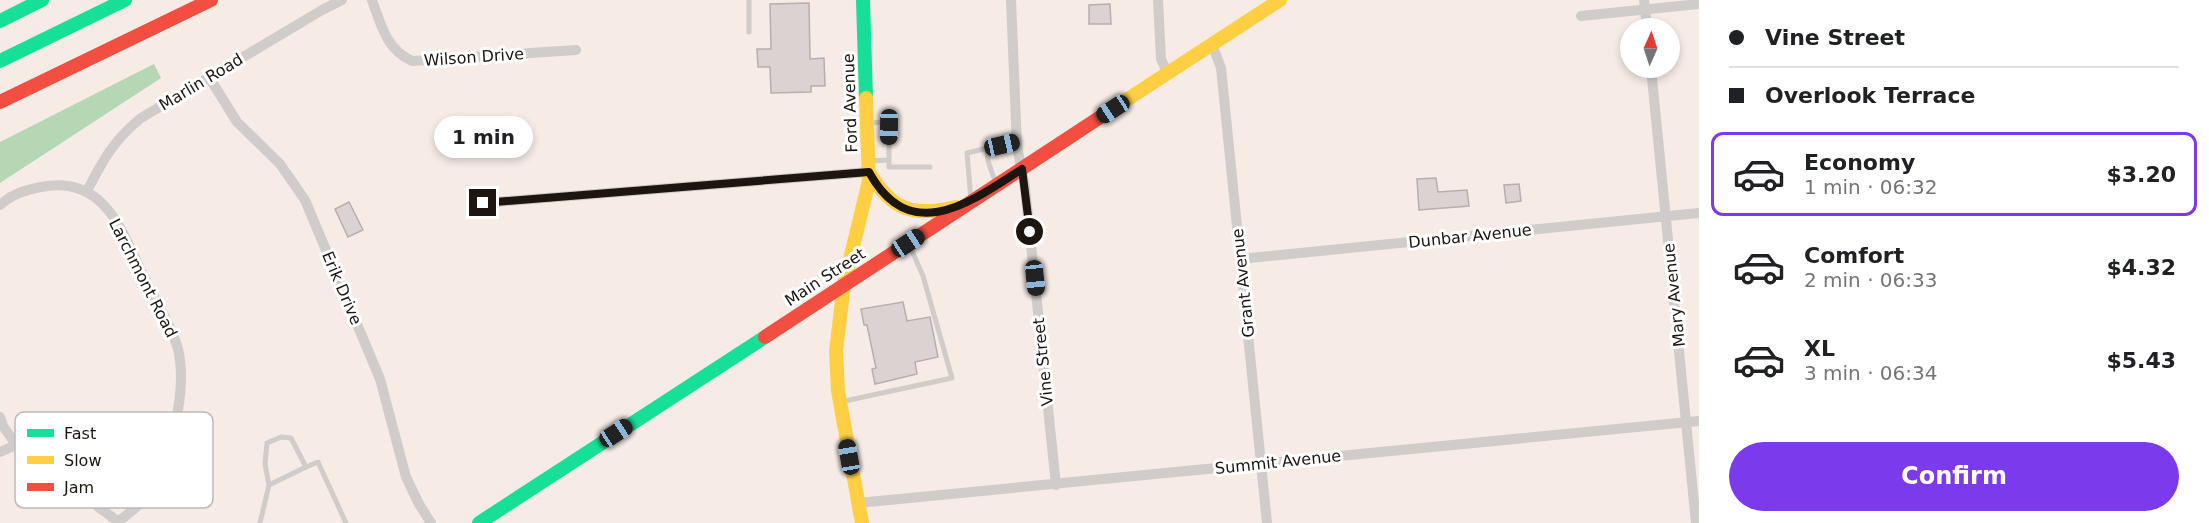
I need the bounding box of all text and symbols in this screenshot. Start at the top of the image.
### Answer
north arrow [1620,18,1680,78]
map controls [1620,18,1680,78]
text: Vine Street [1765,25,1905,50]
street label: Wilson Drive [423,44,525,70]
street label: Marlin Road [156,50,246,114]
street label: Ford Avenue [839,53,861,153]
text: Overlook Terrace [1765,83,1975,108]
car [1093,92,1133,126]
car [880,109,898,145]
callout: 1 min [434,116,532,158]
text: 1 min [452,125,515,149]
car [982,132,1022,158]
icon: car [1732,147,1786,201]
text: Economy [1804,150,1915,175]
text: $3.20 [2106,162,2176,187]
text: 1 min · 06:32 [1804,175,1938,199]
route end [469,189,496,216]
street label: Larchmont Road [105,215,181,341]
route start [1016,218,1043,245]
street label: Dunbar Avenue [1408,220,1532,252]
car [888,226,928,260]
street label: Grant Avenue [1228,227,1258,339]
icon: car [1732,240,1786,294]
street label: Mary Avenue [1659,242,1689,348]
text: Comfort [1804,243,1904,268]
street label: Main Street [781,244,869,310]
street label: Erik Drive [318,248,366,328]
text: $4.32 [2106,255,2176,280]
car [1024,259,1046,297]
text: 2 min · 06:33 [1804,268,1938,292]
street label: Vine Street [1029,317,1057,407]
icon: car [1732,333,1786,387]
text: XL [1804,336,1835,361]
text: $5.43 [2106,348,2176,373]
text: 3 min · 06:34 [1804,361,1938,385]
legend [15,412,213,508]
car [596,416,636,450]
text: Fast [64,424,96,443]
car [837,438,861,476]
button: Confirm [1729,442,2179,511]
street label: Summit Avenue [1214,446,1342,478]
text: Slow [64,451,101,470]
text: Jam [63,478,94,497]

